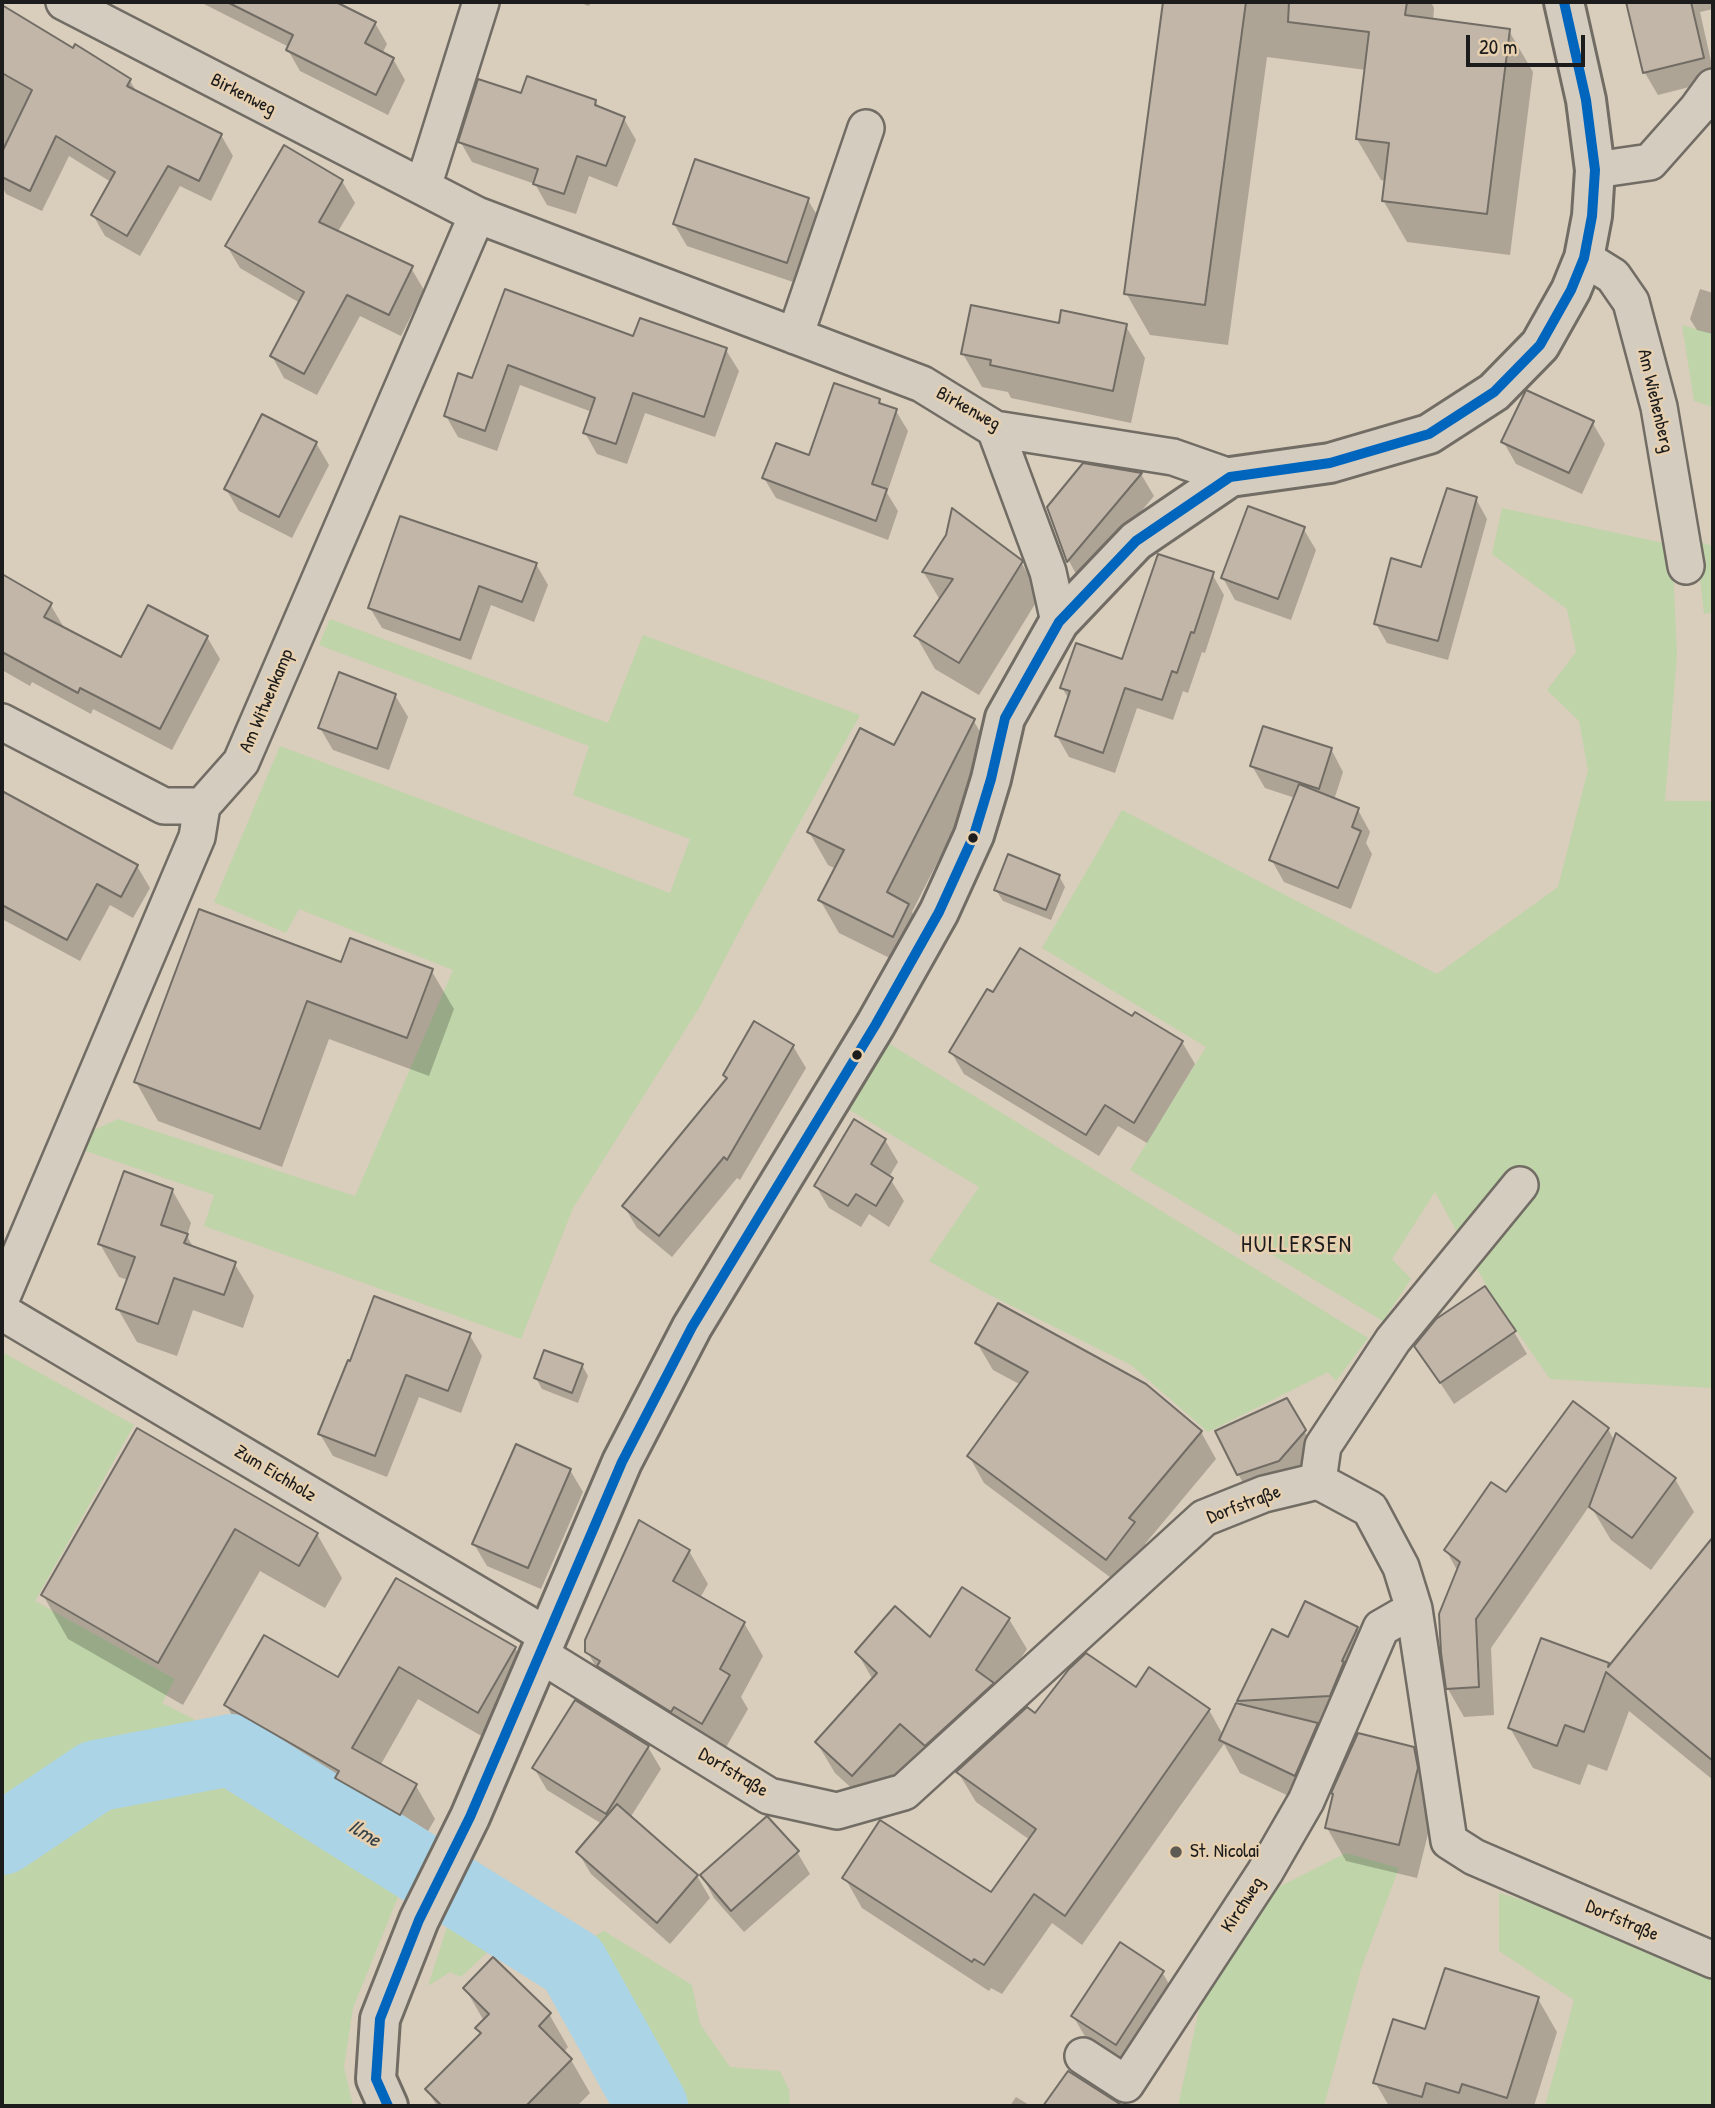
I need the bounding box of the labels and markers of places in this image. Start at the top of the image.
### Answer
unlabelled marker [966,831,980,845]
unlabelled marker [850,1048,864,1062]
place label: St. Nicolai [1190,1841,1260,1863]
marker: St. Nicolai [1168,1844,1184,1860]

